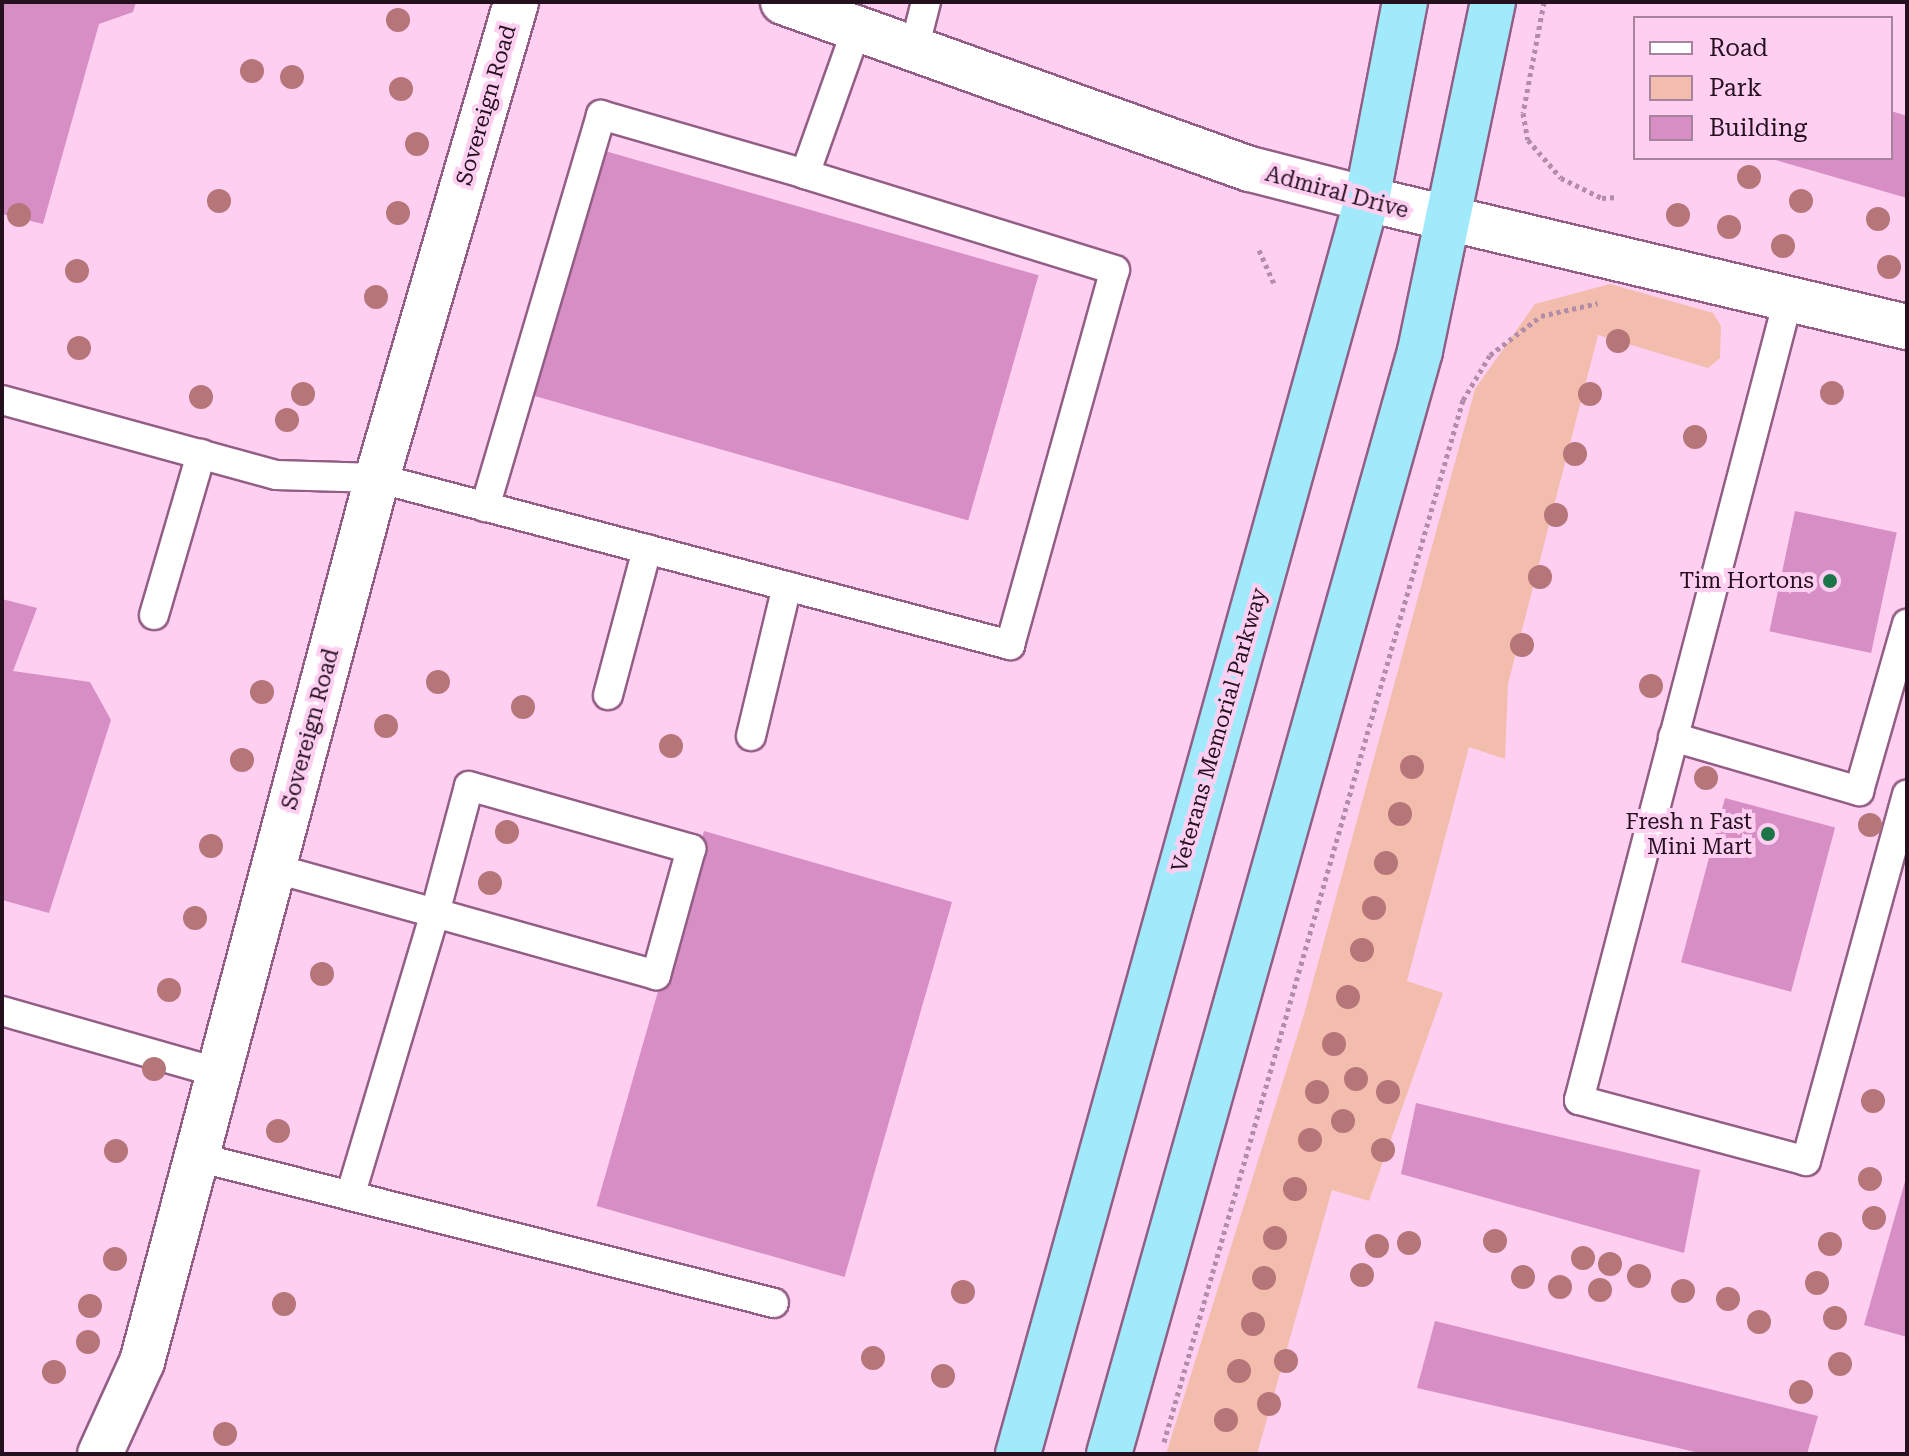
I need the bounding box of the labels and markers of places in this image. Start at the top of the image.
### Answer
place label: Tim Hortons [1680,568,1814,594]
marker: Tim Hortons [1821,572,1839,590]
place label: Fresh n Fast Mini Mart [1625,808,1752,860]
marker: Fresh n Fast Mini Mart [1759,825,1777,843]

